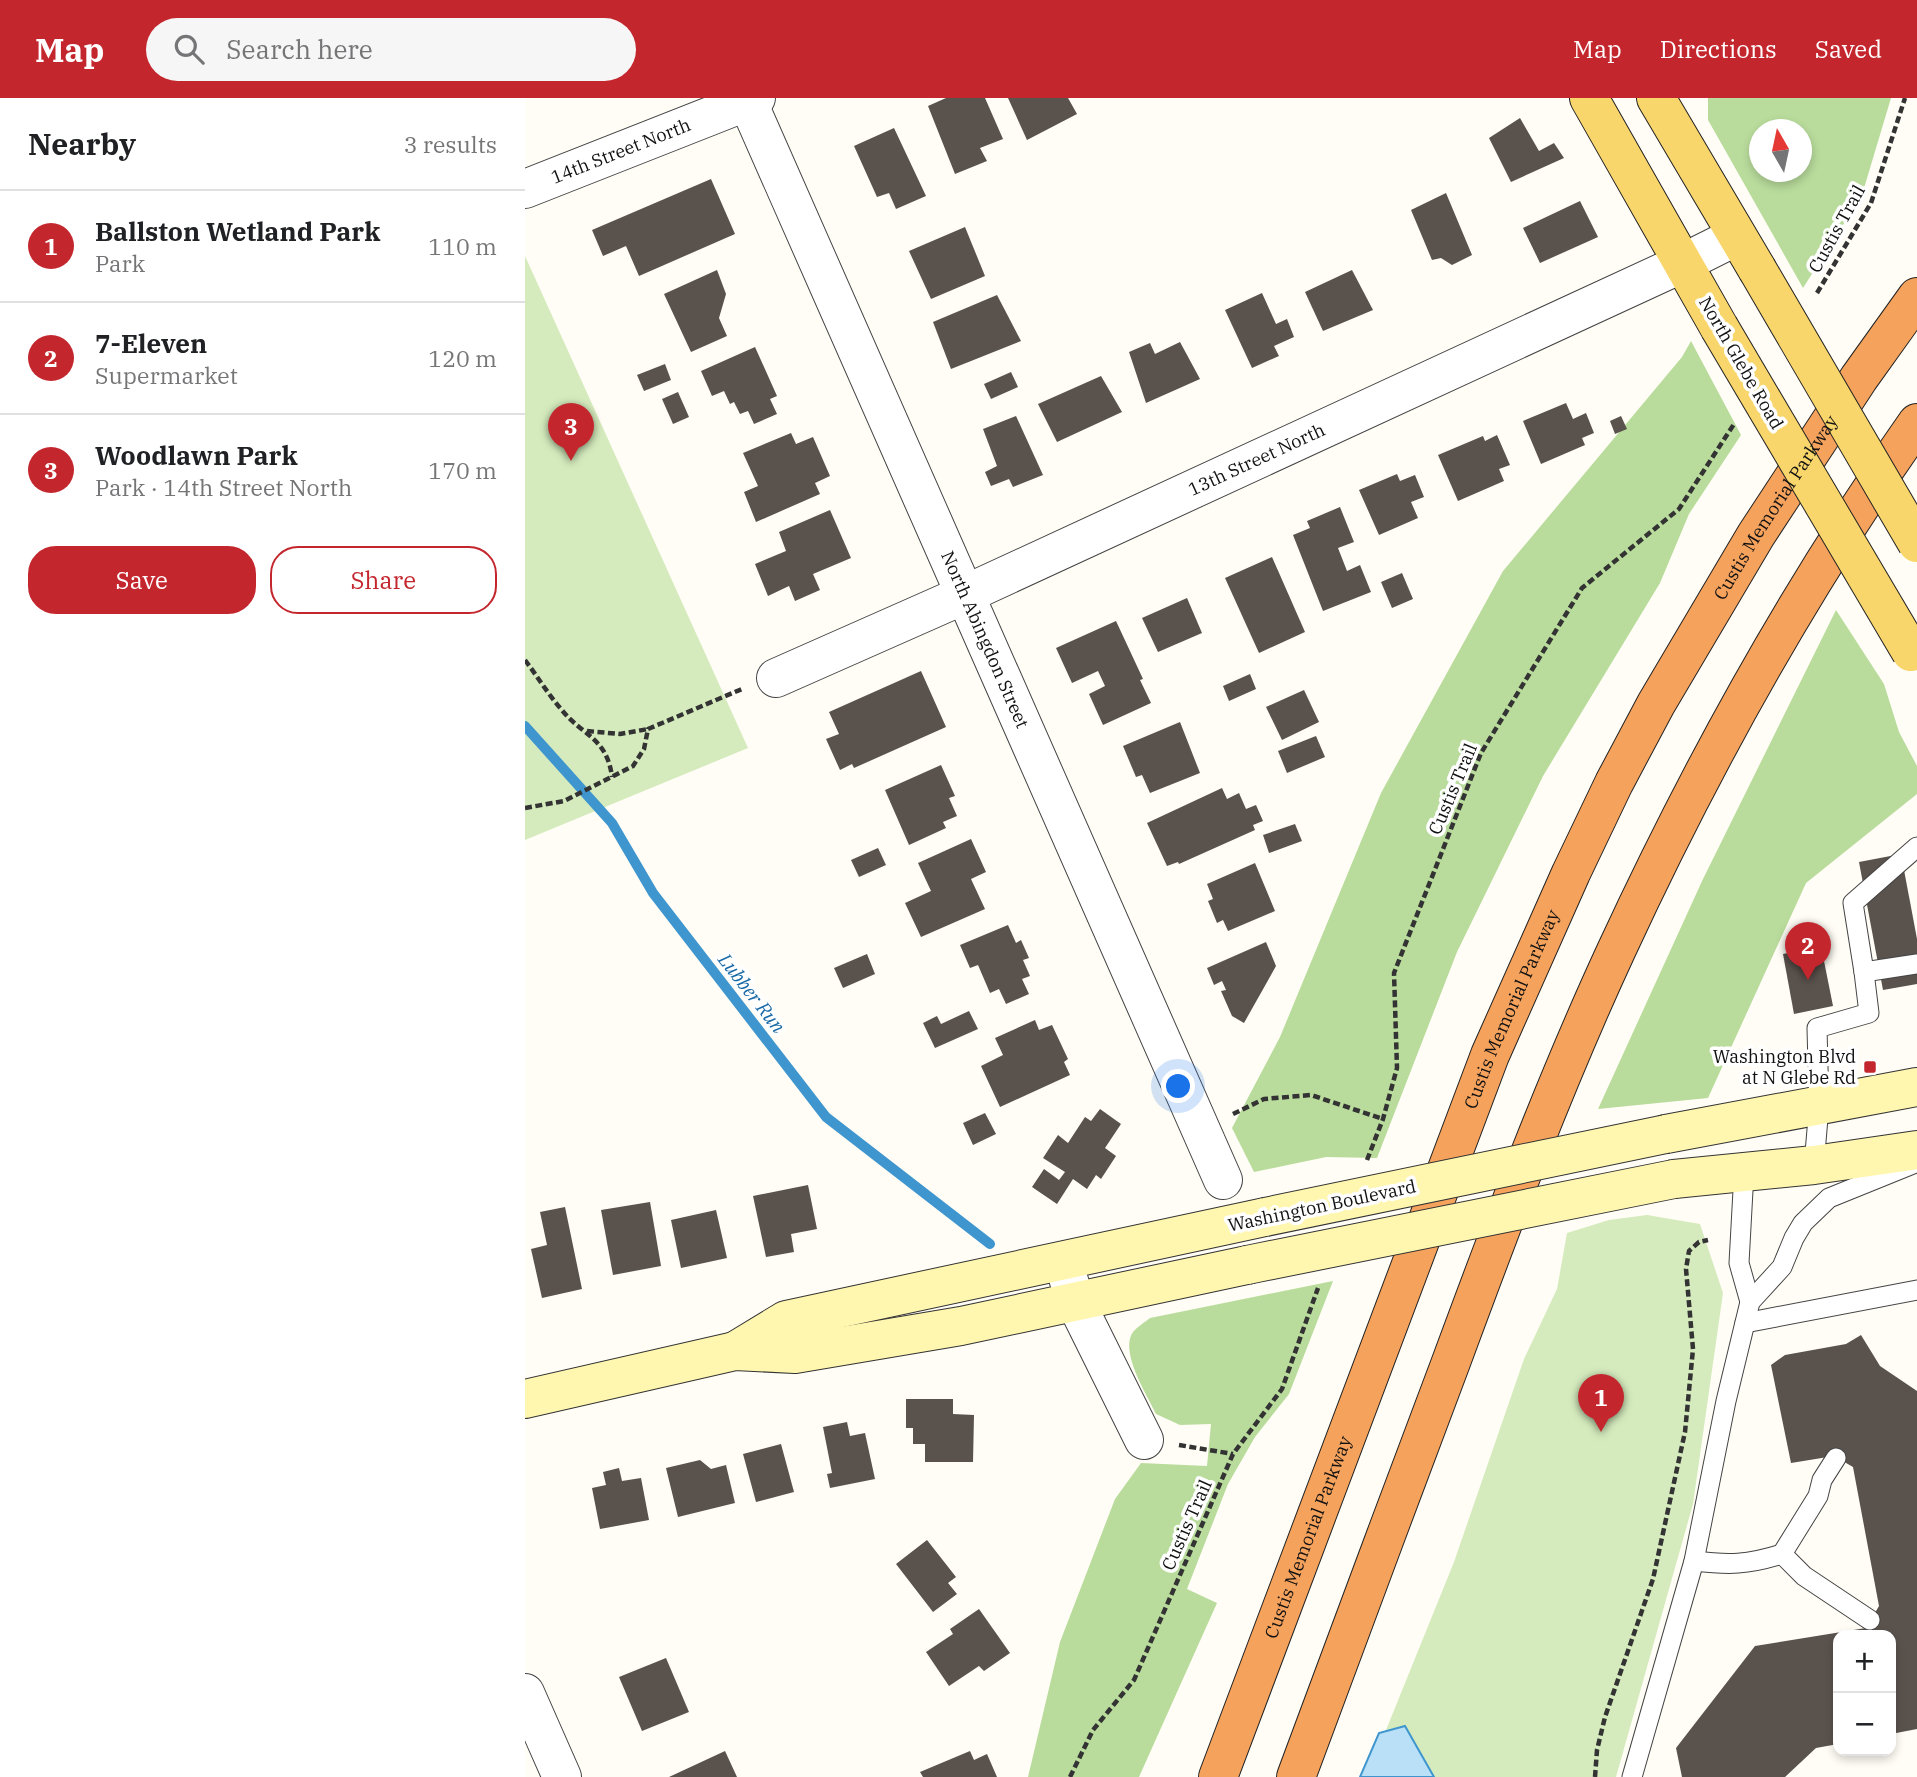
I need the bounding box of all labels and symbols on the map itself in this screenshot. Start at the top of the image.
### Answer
street label: 14th Street North [548,113,694,189]
north arrow [1749,119,1812,182]
street label: Custis Trail [1803,181,1870,277]
street label: North Glebe Road [1694,292,1789,433]
pin: 3 [548,403,594,461]
street label: Custis Memorial Parkway [1708,410,1843,604]
street label: 13th Street North [1185,418,1329,501]
street label: North Abingdon Street [936,547,1034,732]
street label: Custis Trail [1423,740,1482,838]
street label: Custis Memorial Parkway [1459,906,1564,1112]
pin: 2 [1785,922,1831,980]
water label: Lubber Run [713,948,791,1038]
place label: Washington Blvd at N Glebe Rd [1713,1045,1856,1089]
marker: Washington Blvd at N Glebe Rd [1862,1059,1878,1075]
your location [1161,1069,1195,1103]
street label: Washington Boulevard [1226,1174,1418,1237]
pin: 1 [1578,1374,1624,1432]
street label: Custis Memorial Parkway [1259,1432,1357,1642]
street label: Custis Trail [1156,1476,1217,1574]

